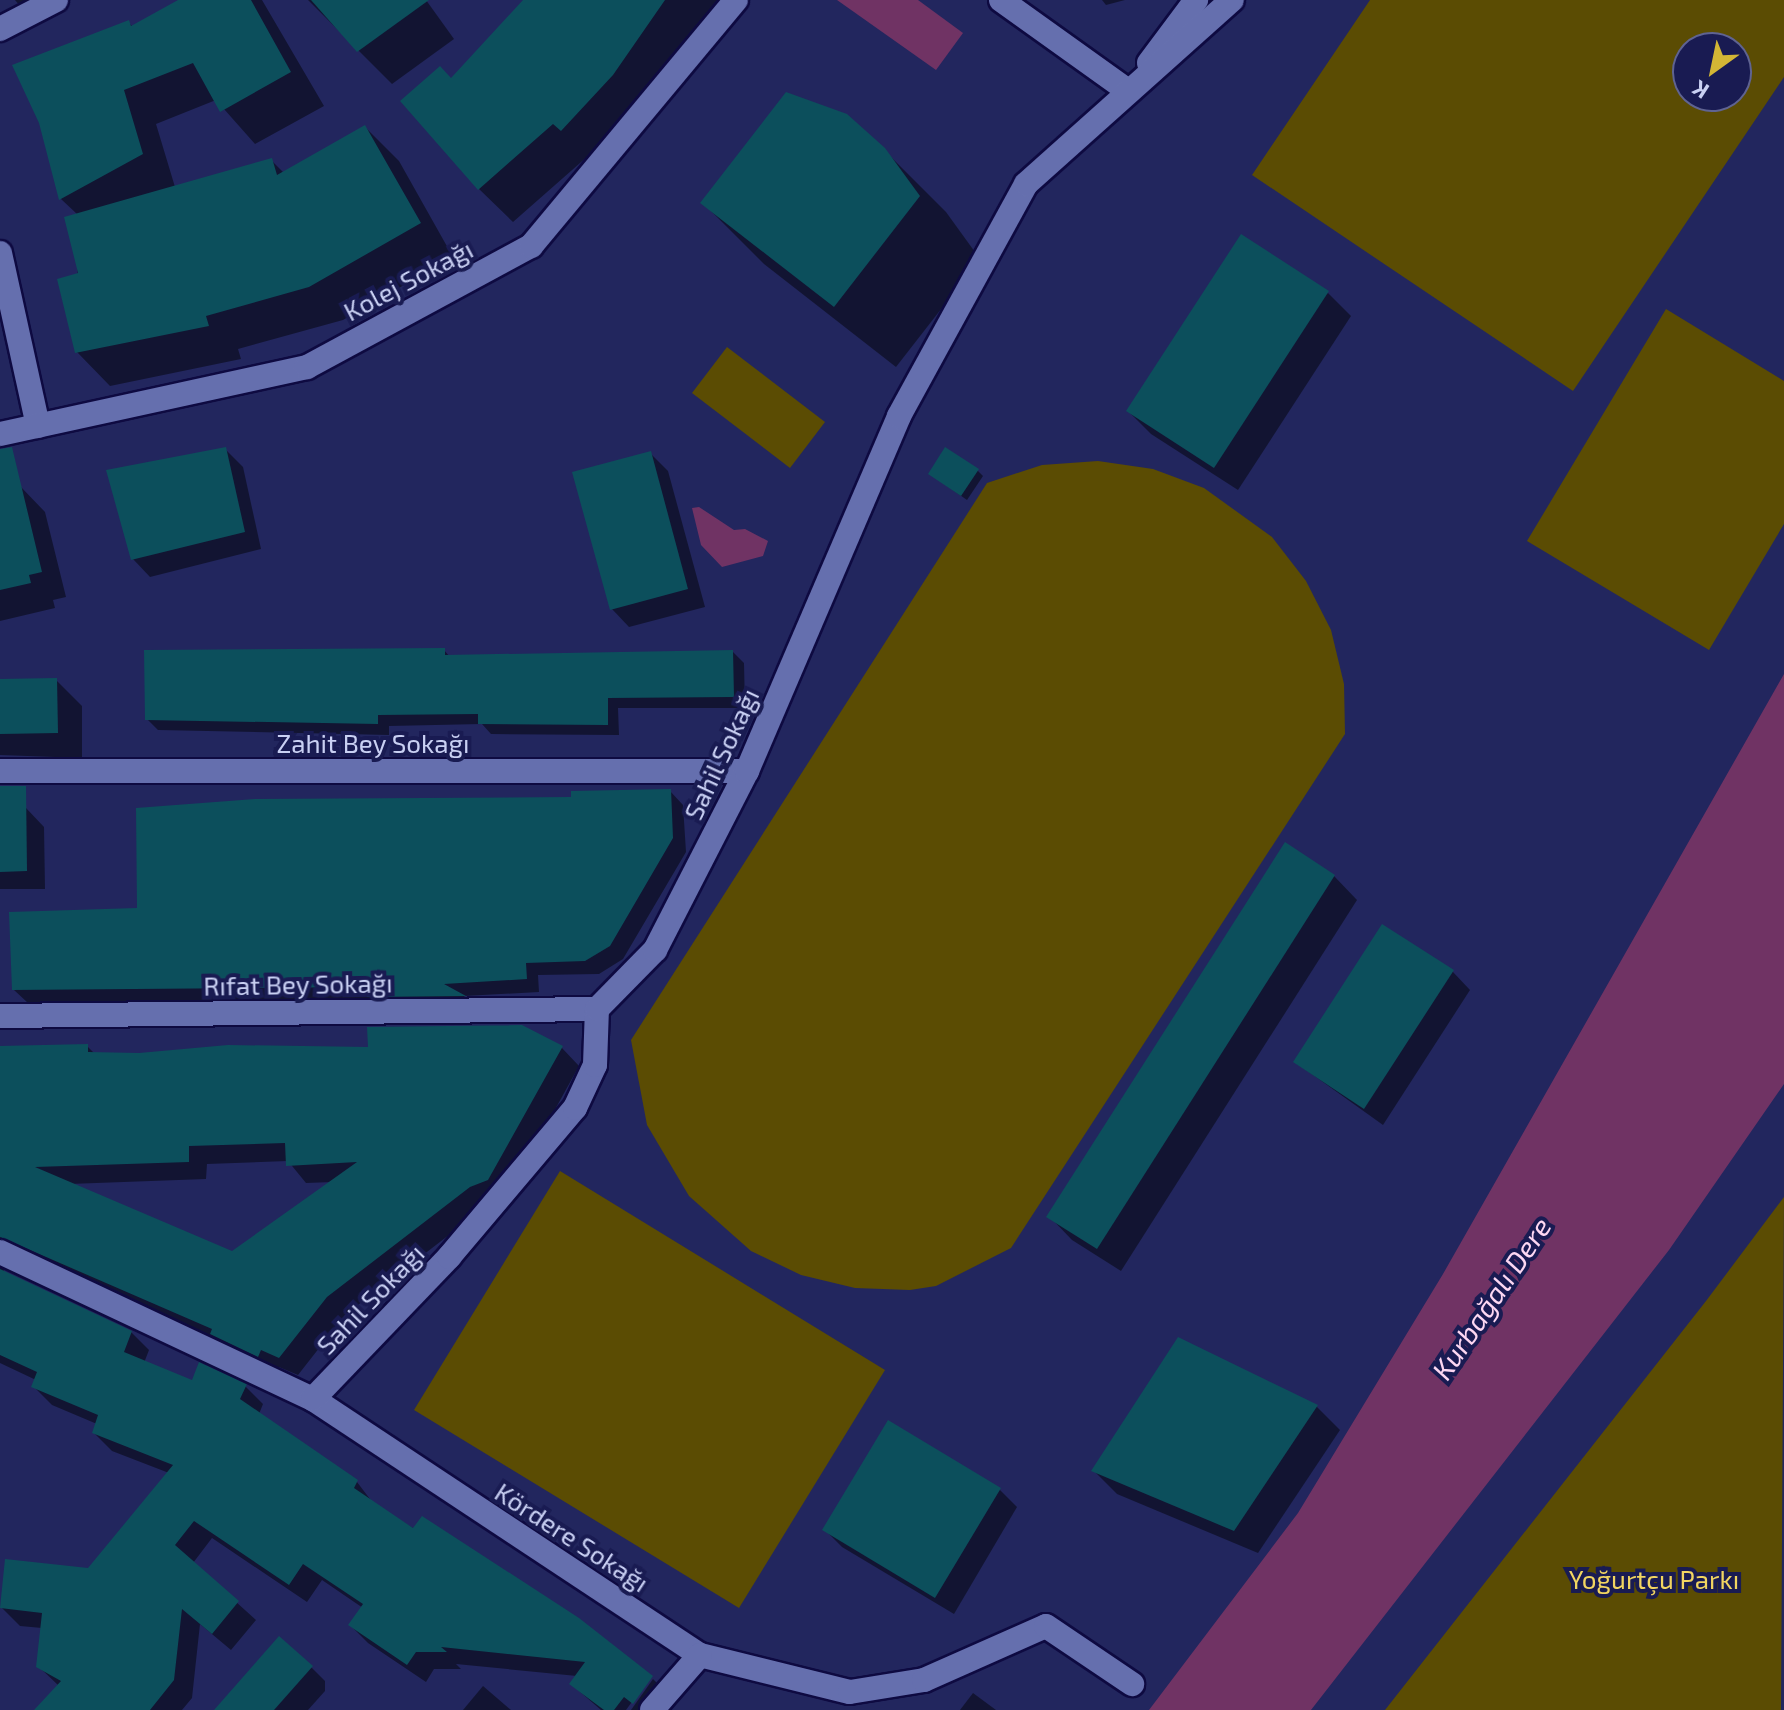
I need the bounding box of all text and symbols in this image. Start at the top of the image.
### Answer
north arrow [1672,32,1752,112]
text: K [1687,76,1713,105]
street label: Kolej Sokağı [338,233,478,327]
street label: Sahil Sokağı [677,683,765,825]
street label: Zahit Bey Sokağı [276,727,470,759]
street label: Rıfat Bey Sokağı [203,967,393,1001]
water label: Kurbağalı Dere [1424,1210,1558,1386]
street label: Sahil Sokağı [310,1237,430,1361]
street label: Kördere Sokağı [489,1476,655,1598]
park label: Yoğurtçu Parkı [1569,1563,1739,1595]

